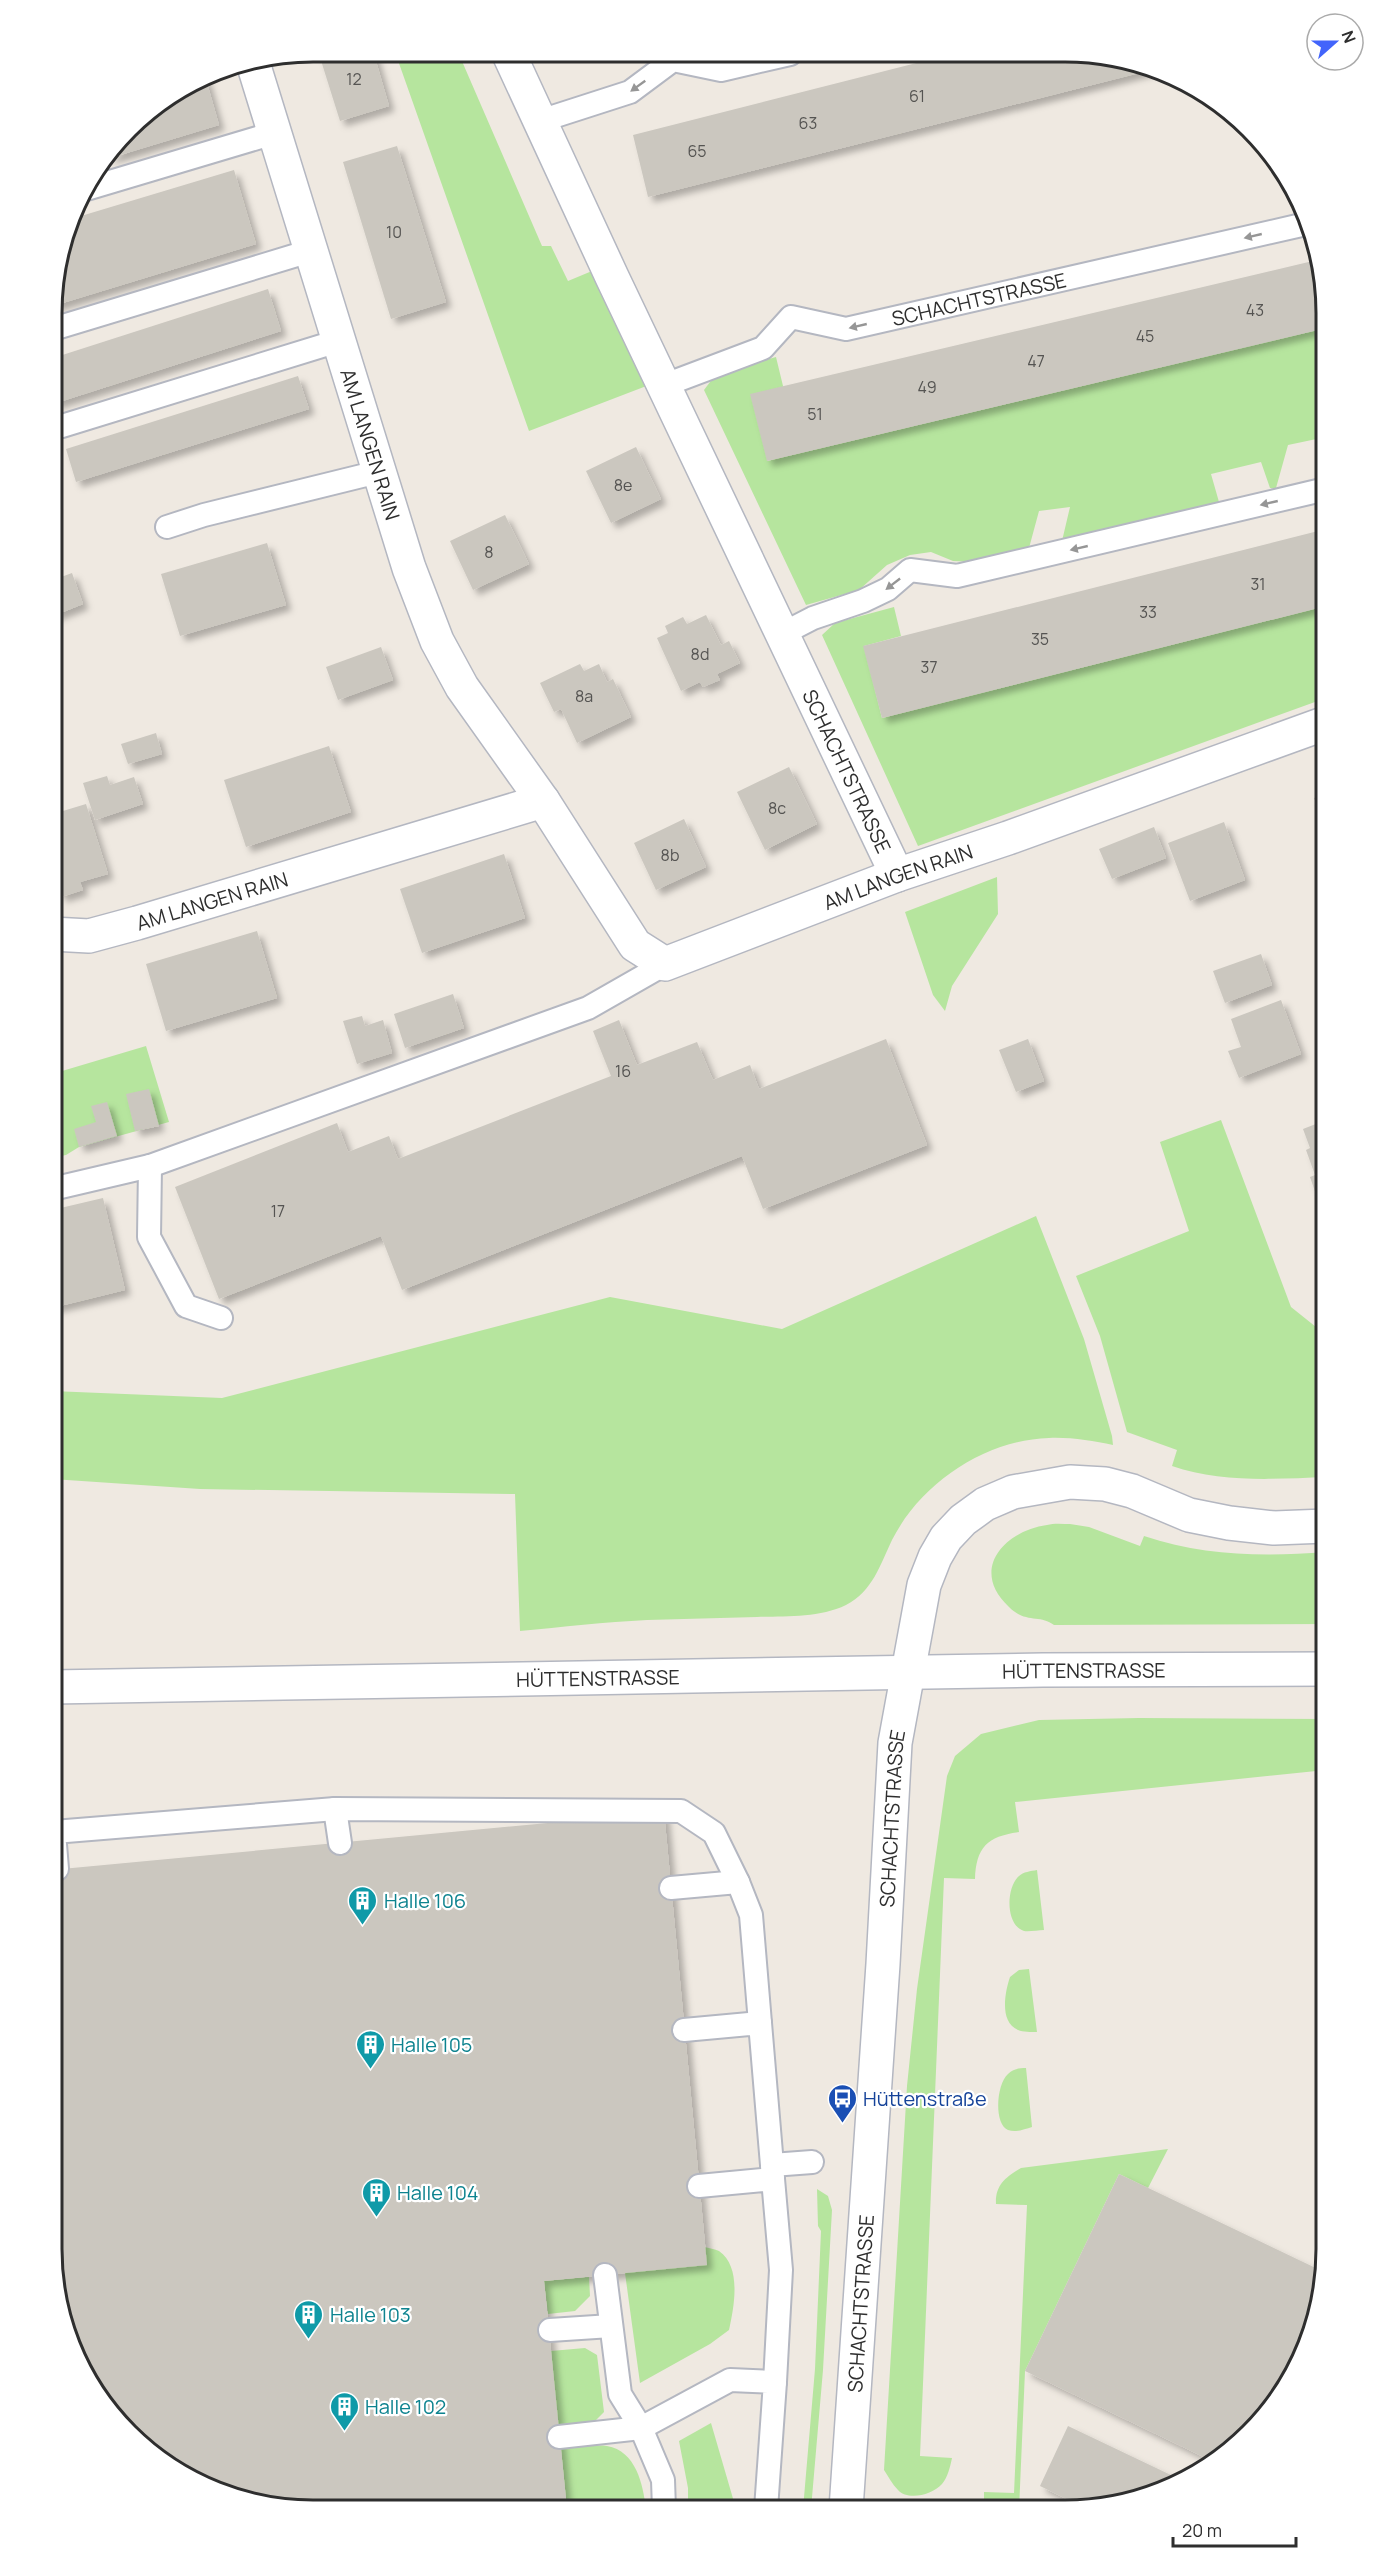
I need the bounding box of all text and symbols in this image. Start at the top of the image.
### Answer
north arrow [1305,12,1365,72]
text: N [1337,27,1361,46]
house number: 12 [346,68,362,90]
one-way arrow [630,79,645,91]
house number: 61 [909,85,925,107]
house number: 63 [799,112,817,134]
house number: 65 [687,140,707,162]
house number: 10 [386,221,402,243]
one-way arrow [1244,232,1262,242]
street label: SCHACHTSTRASSE [889,266,1069,332]
house number: 43 [1246,299,1264,321]
one-way arrow [848,322,867,331]
house number: 45 [1136,325,1154,347]
house number: 47 [1027,350,1045,372]
street label: AM LANGEN RAIN [335,365,407,523]
house number: 49 [917,376,937,398]
house number: 51 [807,403,823,425]
house number: 8e [614,474,632,496]
one-way arrow [1260,498,1278,508]
house number: 8 [484,541,494,563]
one-way arrow [1070,543,1088,553]
house number: 31 [1250,573,1266,595]
one-way arrow [885,577,901,590]
house number: 33 [1139,601,1157,623]
house number: 35 [1031,628,1049,650]
house number: 8d [691,643,709,665]
house number: 37 [921,656,937,678]
house number: 8a [575,685,593,707]
street label: SCHACHTSTRASSE [797,685,898,857]
house number: 8c [768,797,786,819]
street label: AM LANGEN RAIN [819,837,976,916]
house number: 8b [661,844,679,866]
street label: AM LANGEN RAIN [133,865,291,936]
house number: 16 [615,1060,631,1082]
house number: 17 [271,1200,285,1222]
street label: HÜTTENSTRASSE [1002,1656,1166,1684]
street label: HÜTTENSTRASSE [516,1663,680,1693]
street label: SCHACHTSTRASSE [873,1727,911,1908]
building icon: Halle 106 [347,1884,379,1926]
place label: Halle 106 [384,1887,466,1914]
building icon: Halle 105 [354,2028,386,2070]
place label: Halle 105 [391,2031,472,2058]
bus stop icon: Hüttenstraße [826,2082,858,2124]
place label: Hüttenstraße [863,2085,987,2112]
building icon: Halle 104 [360,2176,392,2218]
place label: Halle 104 [397,2179,479,2206]
street label: SCHACHTSTRASSE [840,2214,879,2393]
building icon: Halle 103 [293,2298,325,2340]
place label: Halle 103 [330,2301,411,2328]
building icon: Halle 102 [328,2390,360,2432]
place label: Halle 102 [365,2393,446,2420]
scale bar [1173,2510,1296,2548]
text: 20 m [1182,2518,1222,2542]

